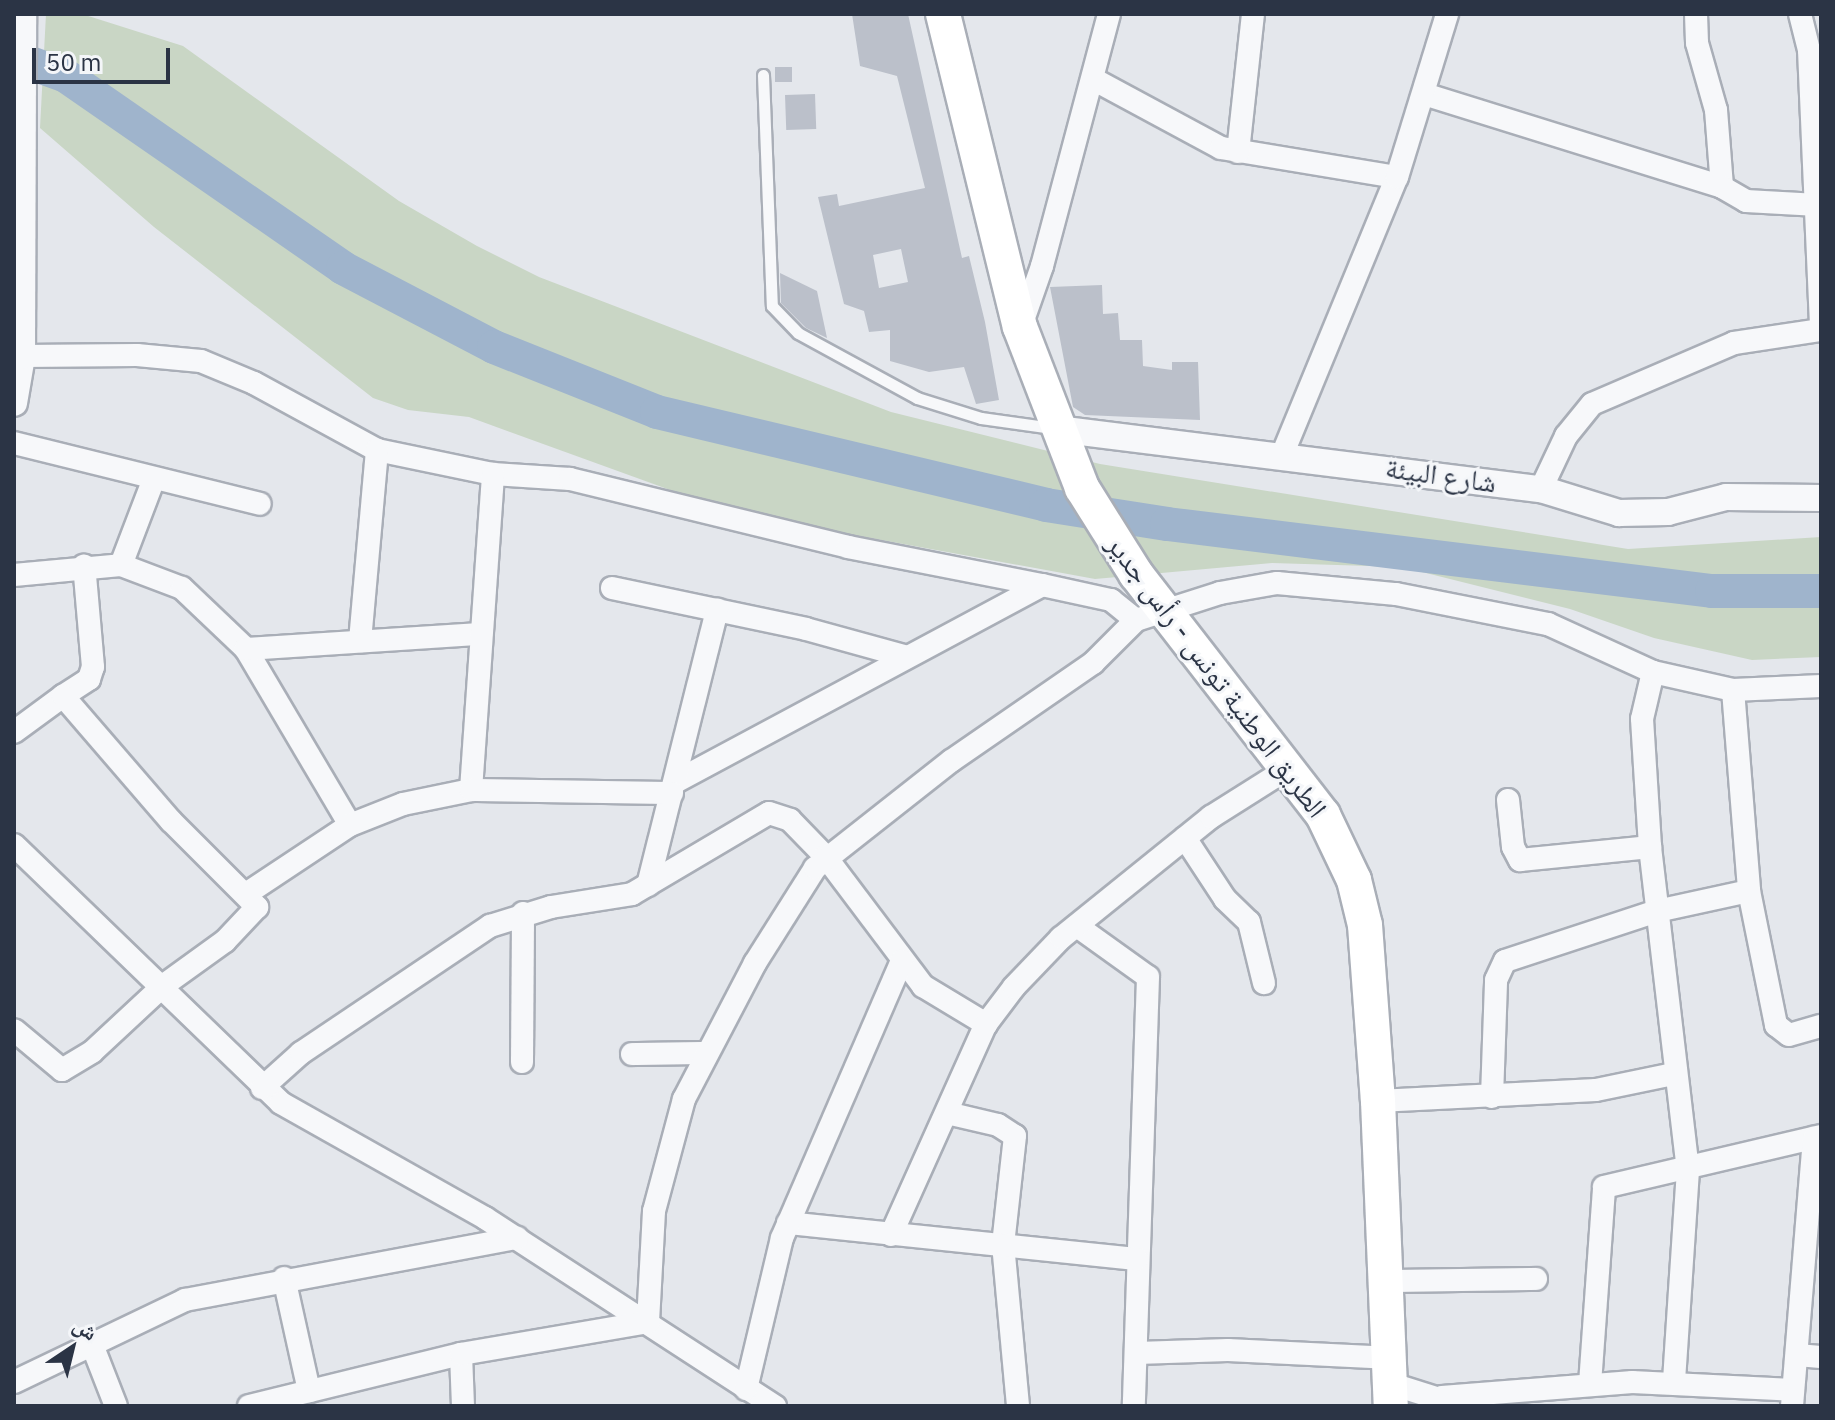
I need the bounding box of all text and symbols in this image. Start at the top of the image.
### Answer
scale bar [36,32,174,82]
text: 50 m [46,46,101,78]
street label: شارع البيئة [1383,451,1499,499]
street label: الطريق الوطنية تونس - رأس جدير [1100,528,1334,824]
north arrow [32,1308,112,1388]
text: ش [68,1309,104,1347]

